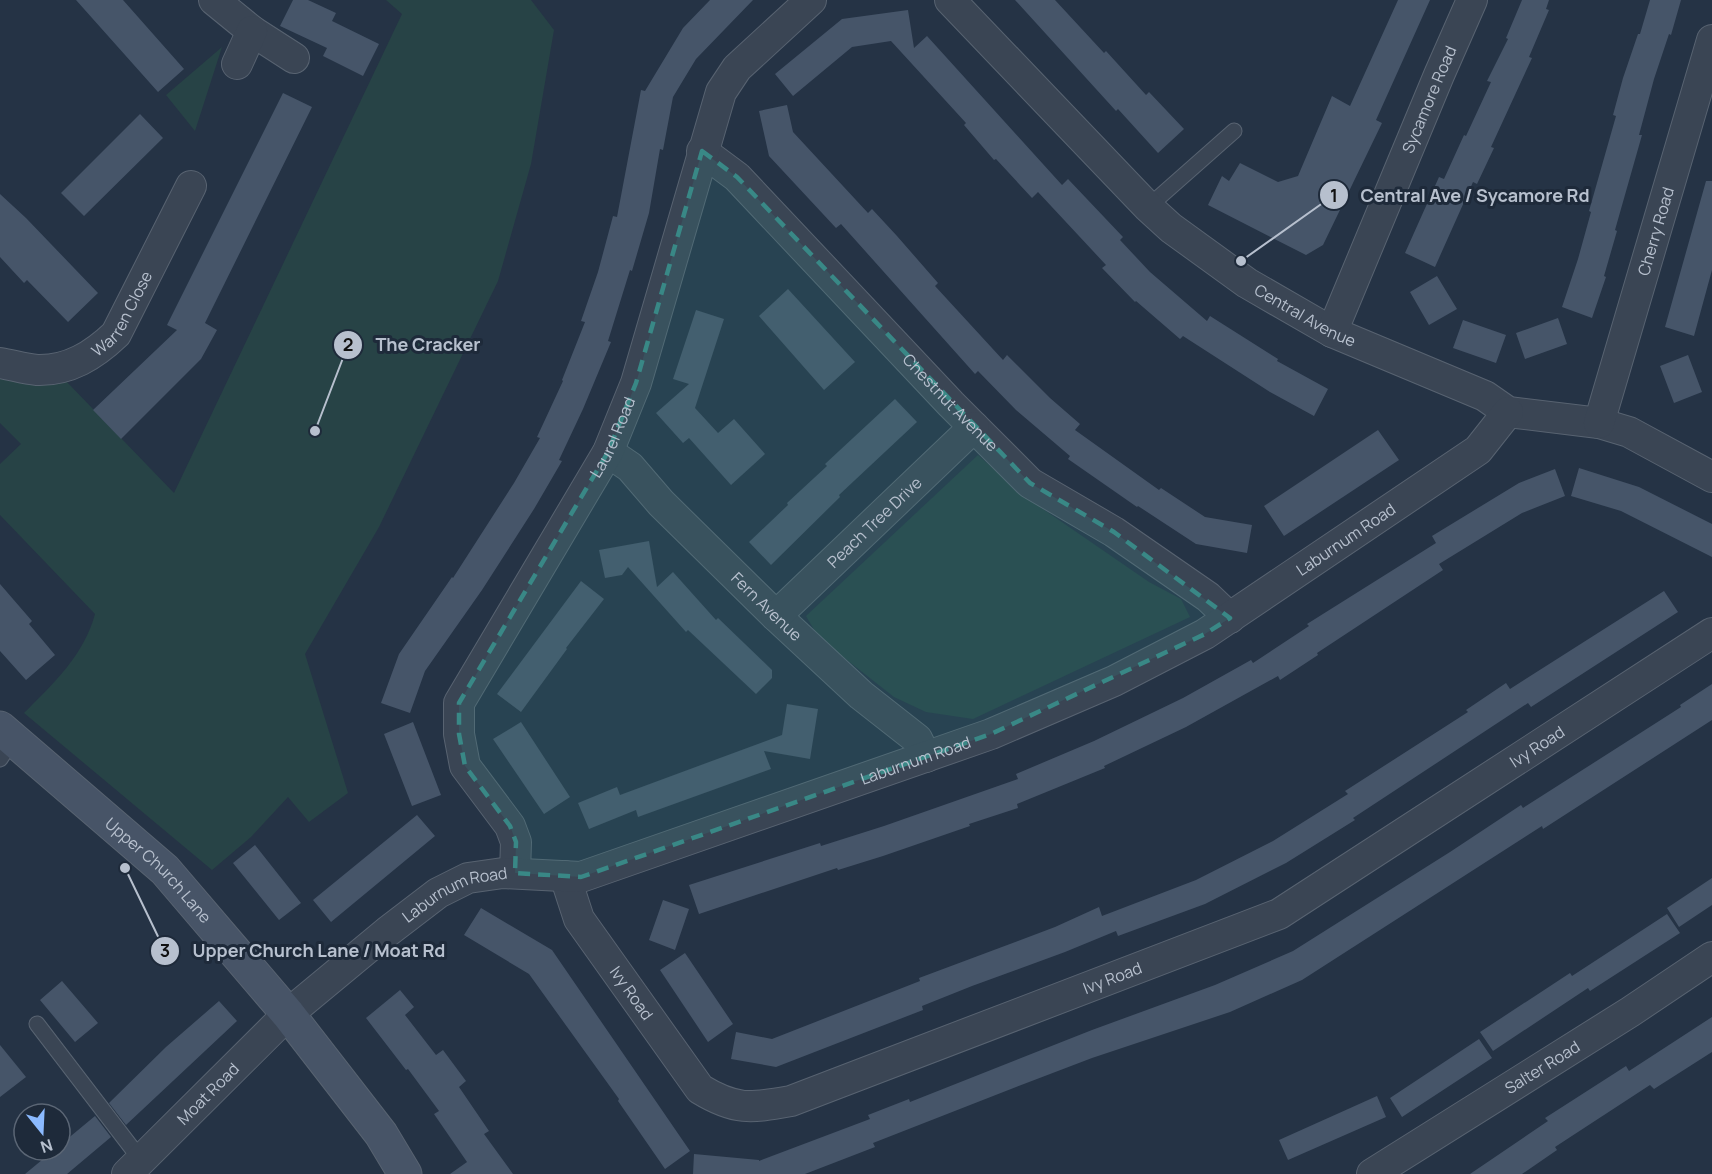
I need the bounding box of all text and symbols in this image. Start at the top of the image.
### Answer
street label: Sycamore Road [1397,42,1462,157]
callout: Central Ave / Sycamore Rd [1319,177,1602,213]
text: 1 [1330,183,1338,207]
text: Central Ave / Sycamore Rd [1360,183,1590,207]
street label: Cherry Road [1632,184,1679,278]
street label: Warren Close [87,267,157,362]
street label: Central Avenue [1250,279,1359,352]
callout: The Cracker [333,327,492,363]
text: 2 [343,332,353,356]
text: The Cracker [375,332,481,356]
street label: Chestnut Avenue [898,349,1003,456]
street label: Laurel Road [584,394,640,481]
street label: Peach Tree Drive [822,472,926,573]
street label: Laburnum Road [1292,498,1400,581]
street label: Fern Avenue [726,567,807,646]
street label: Ivy Road [1505,721,1569,772]
street label: Laburnum Road [857,731,974,790]
street label: Upper Church Lane [100,812,216,928]
street label: Laburnum Road [398,862,509,928]
callout: Upper Church Lane / Moat Rd [150,933,457,969]
text: 3 [160,938,170,962]
text: Upper Church Lane / Moat Rd [193,938,445,962]
street label: Ivy Road [1080,957,1145,999]
street label: Ivy Road [605,962,658,1024]
street label: Salter Road [1500,1035,1584,1099]
street label: Moat Road [172,1058,244,1129]
north arrow [12,1102,72,1162]
text: N [38,1134,56,1159]

